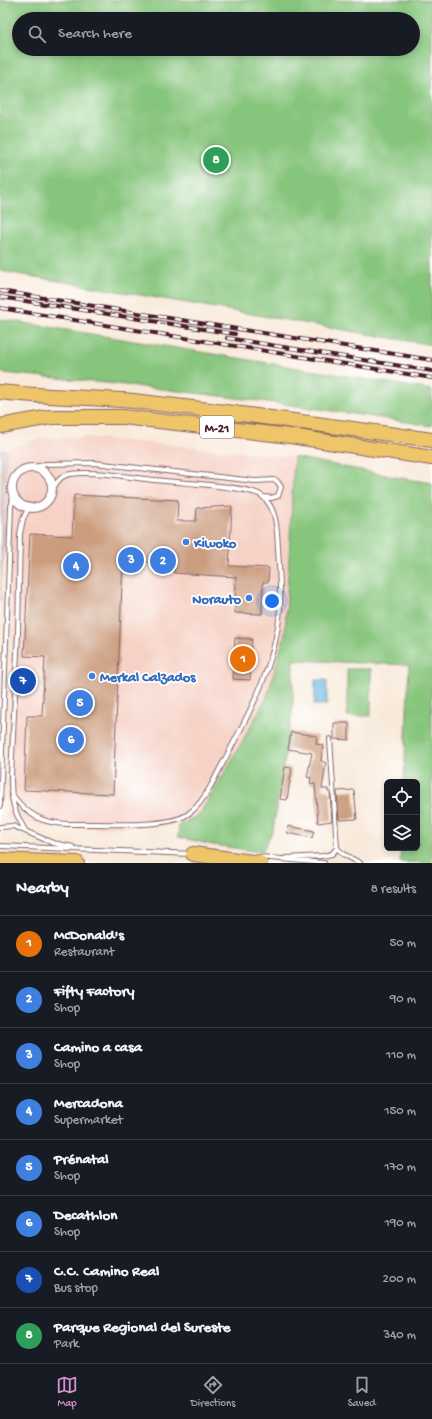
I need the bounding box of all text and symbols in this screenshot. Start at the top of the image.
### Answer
search box [12,12,420,56]
icon: search [26,23,48,45]
text: Search here [58,25,132,43]
pin: 8 [203,145,229,175]
road number: M-21 [200,416,234,438]
place label: Kiwoko [193,536,237,553]
marker: Kiwoko [181,537,191,547]
pin: 3 [118,545,144,575]
pin: 2 [150,546,176,576]
pin: 4 [63,551,89,581]
your location [262,591,282,611]
place label: Norauto [192,592,242,609]
marker: Norauto [244,593,254,603]
pin: 1 [230,644,256,674]
pin: 7 [10,666,36,696]
place label: Merkal Calzados [100,670,196,687]
marker: Merkal Calzados [87,671,97,681]
pin: 5 [67,688,93,718]
pin: 6 [58,725,84,755]
map controls [384,779,420,851]
button: locate [384,779,420,815]
button: layers [384,815,420,851]
text: Nearby [16,879,69,899]
text: 8 results [371,882,416,897]
text: McDonald's [54,927,124,945]
text: 1 [26,936,32,951]
text: 50 m [389,936,416,951]
text: Restaurant [54,945,114,960]
text: Fifty Factory [54,983,134,1001]
text: 2 [26,992,32,1007]
text: 90 m [390,992,416,1007]
text: Shop [54,1001,80,1016]
text: Camino a casa [54,1039,142,1057]
text: 3 [26,1048,32,1063]
text: 110 m [386,1048,416,1063]
text: Shop [54,1057,80,1072]
text: Mercadona [54,1095,123,1113]
text: 4 [26,1104,32,1119]
text: 150 m [384,1104,416,1119]
text: Supermarket [54,1113,123,1128]
text: Prénatal [54,1151,109,1169]
text: 5 [26,1160,32,1175]
text: 170 m [384,1160,416,1175]
text: Shop [54,1169,80,1184]
text: Decathlon [54,1207,117,1225]
text: 6 [26,1216,32,1231]
text: 190 m [385,1216,416,1231]
text: Shop [54,1225,80,1240]
text: C.C. Camino Real [54,1263,159,1281]
text: 7 [26,1272,32,1287]
text: 200 m [383,1272,416,1287]
text: Bus stop [54,1281,98,1296]
text: Parque Regional del Sureste [54,1319,231,1337]
text: 8 [25,1328,33,1343]
text: 340 m [383,1328,416,1343]
text: Park [54,1337,79,1352]
tab: Map [56,1374,78,1410]
tab: Directions [191,1374,235,1410]
tab: Saved [348,1374,376,1410]

